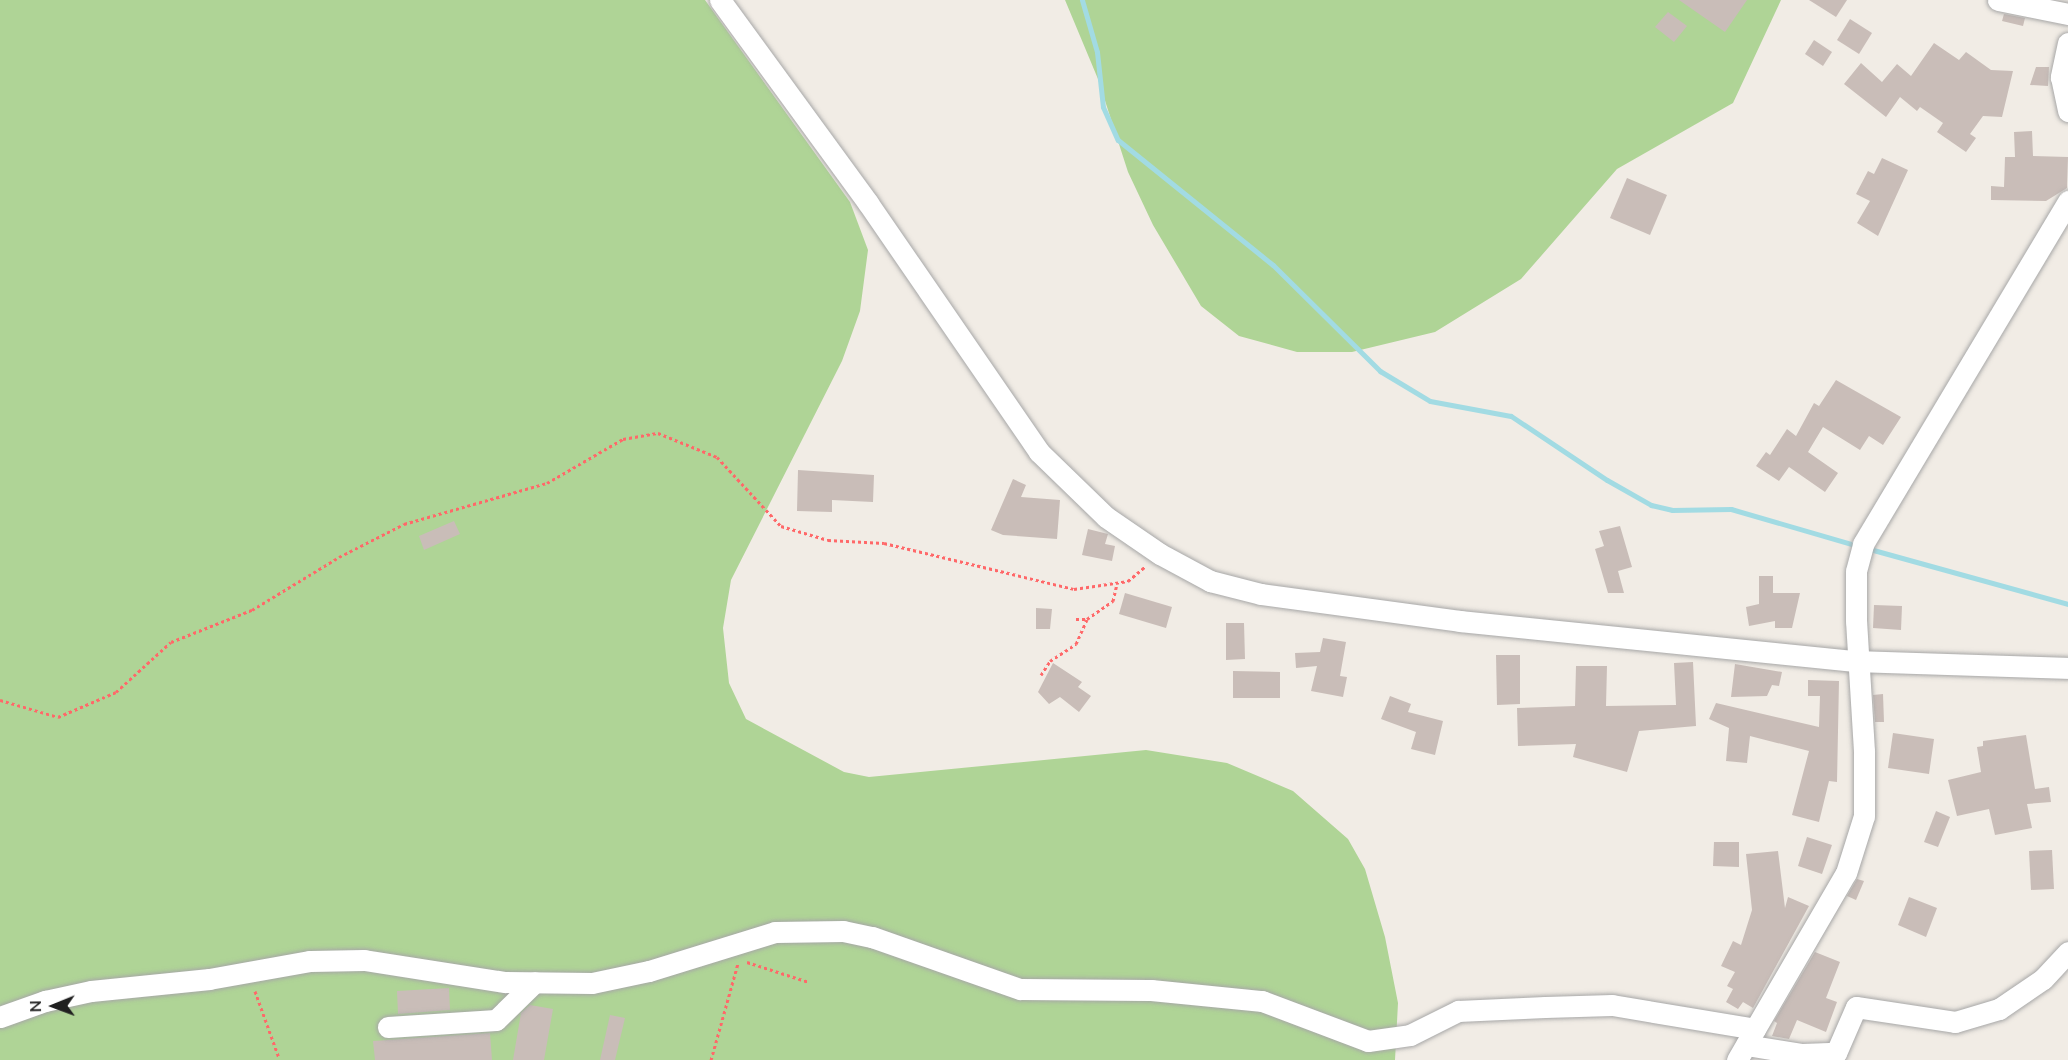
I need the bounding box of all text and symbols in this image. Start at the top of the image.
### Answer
north arrow [24,976,84,1036]
text: N [25,1000,47,1012]

